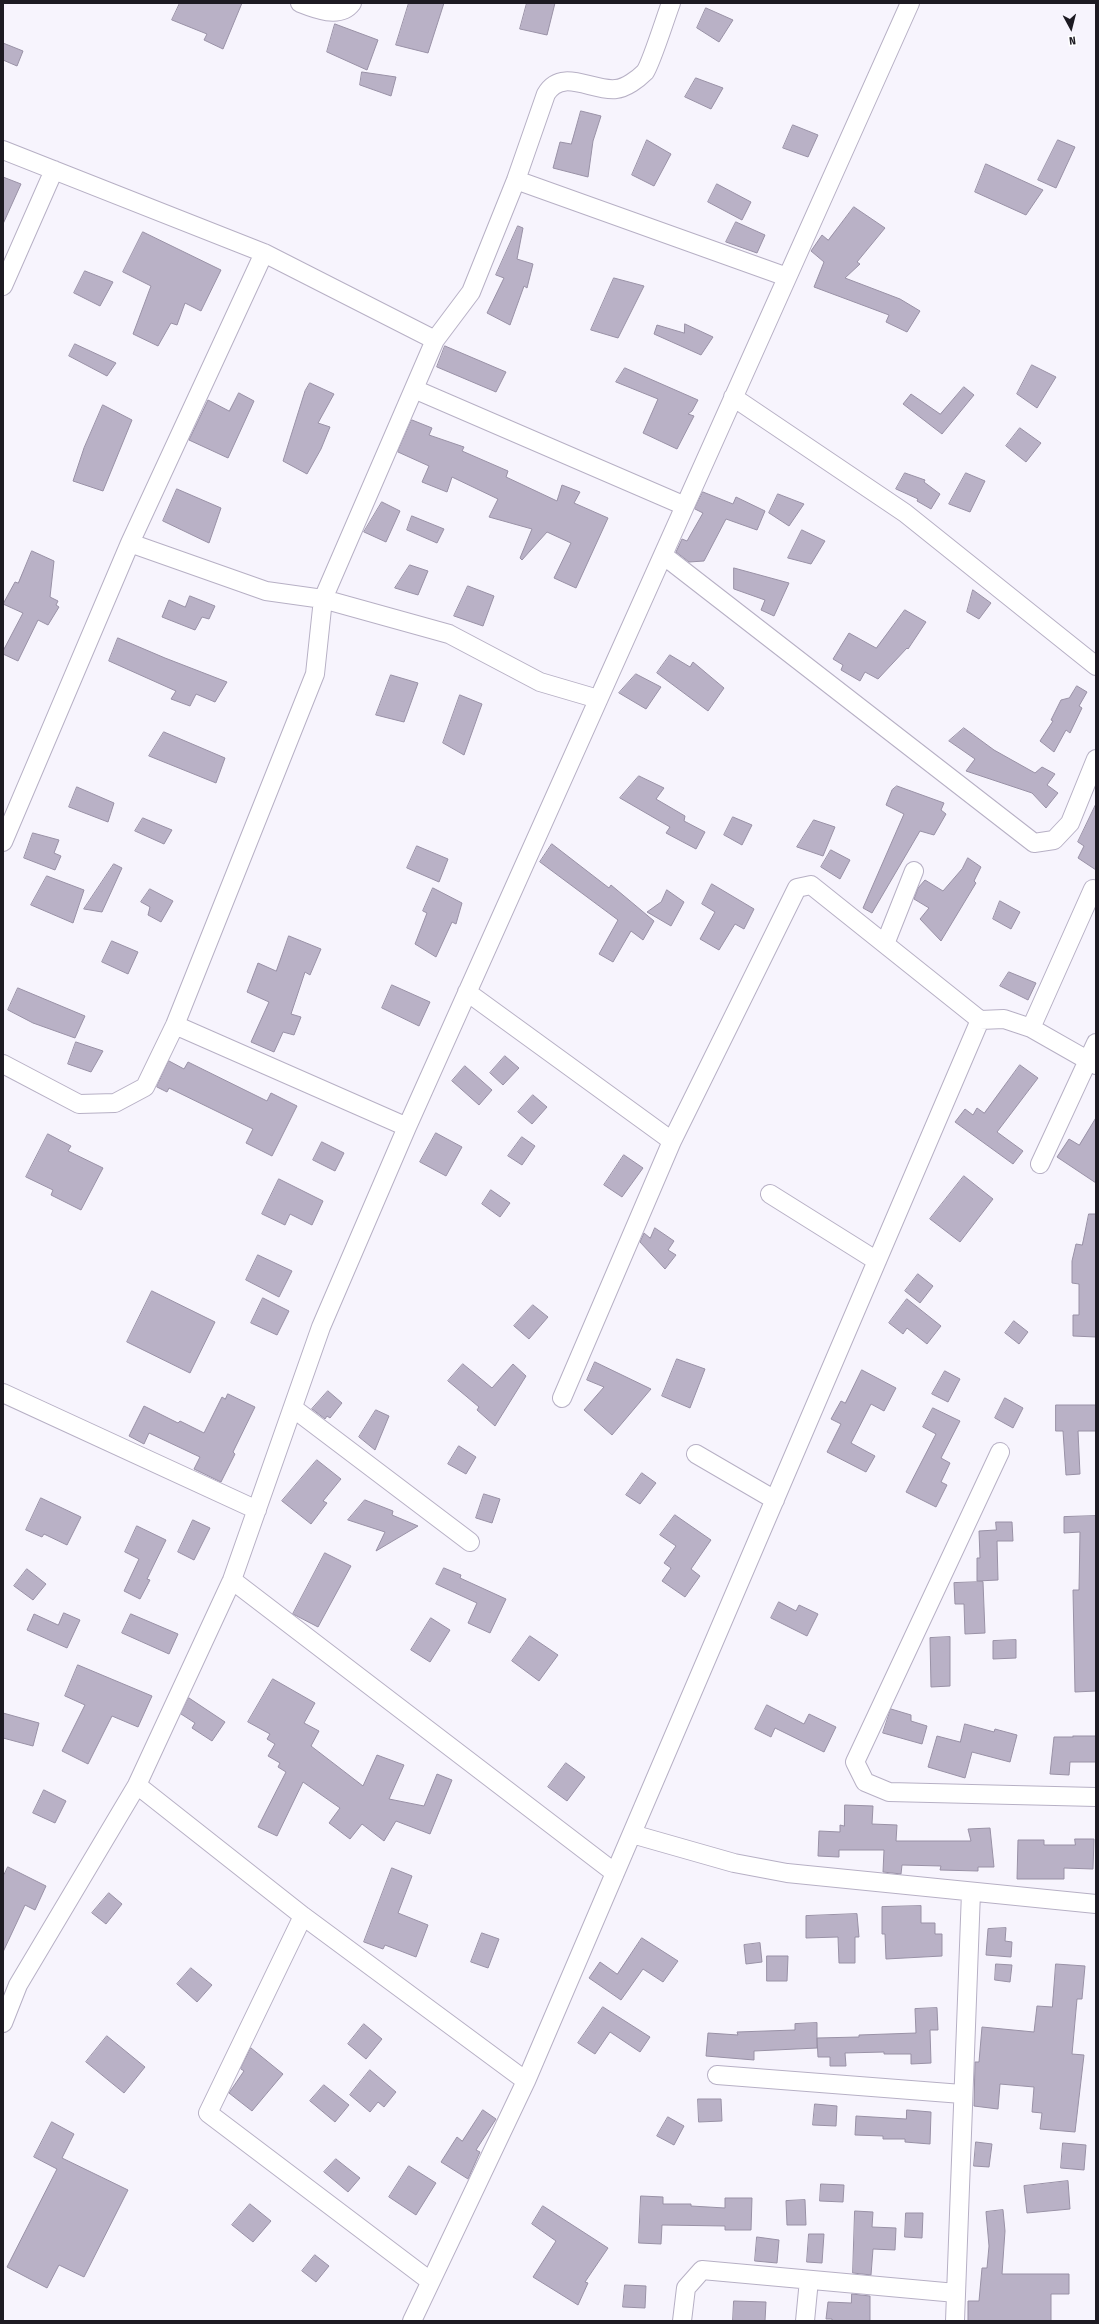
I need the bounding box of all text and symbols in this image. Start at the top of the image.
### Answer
north arrow [1051,8,1091,48]
text: N [1068,34,1077,47]

